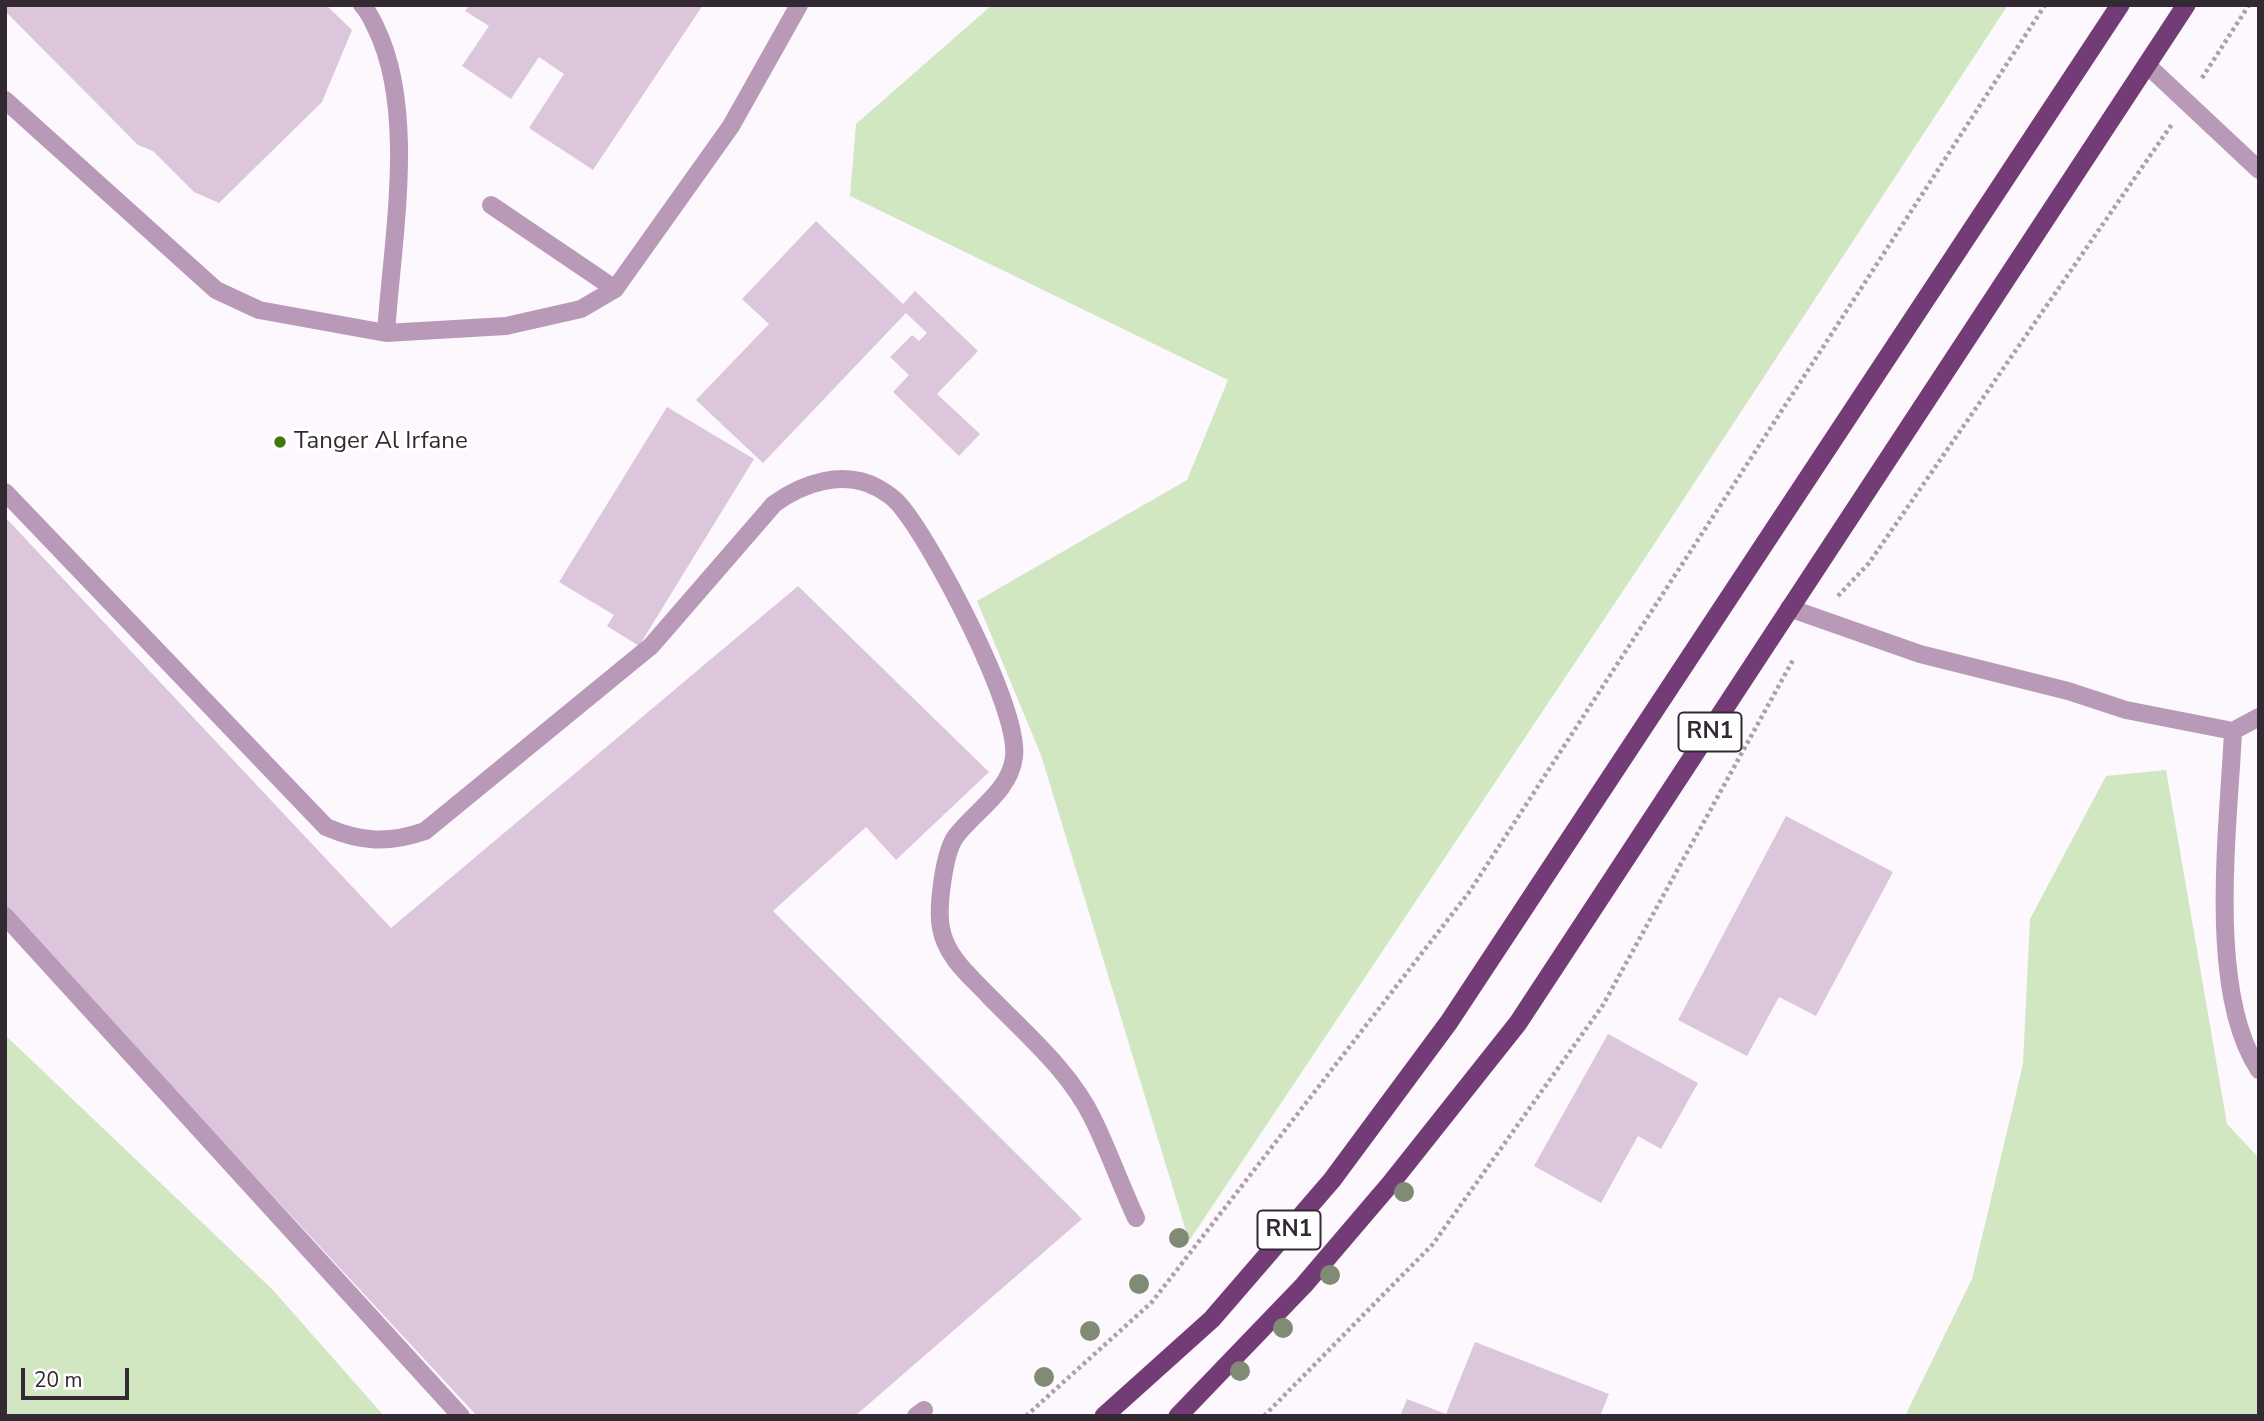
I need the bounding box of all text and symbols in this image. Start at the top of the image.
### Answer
place label: Tanger Al Irfane [294,428,468,456]
marker: Tanger Al Irfane [272,434,288,450]
road number: RN1 [1678,712,1742,752]
road number: RN1 [1258,1210,1320,1250]
scale bar [24,1354,133,1398]
text: 20 m [34,1366,83,1394]

